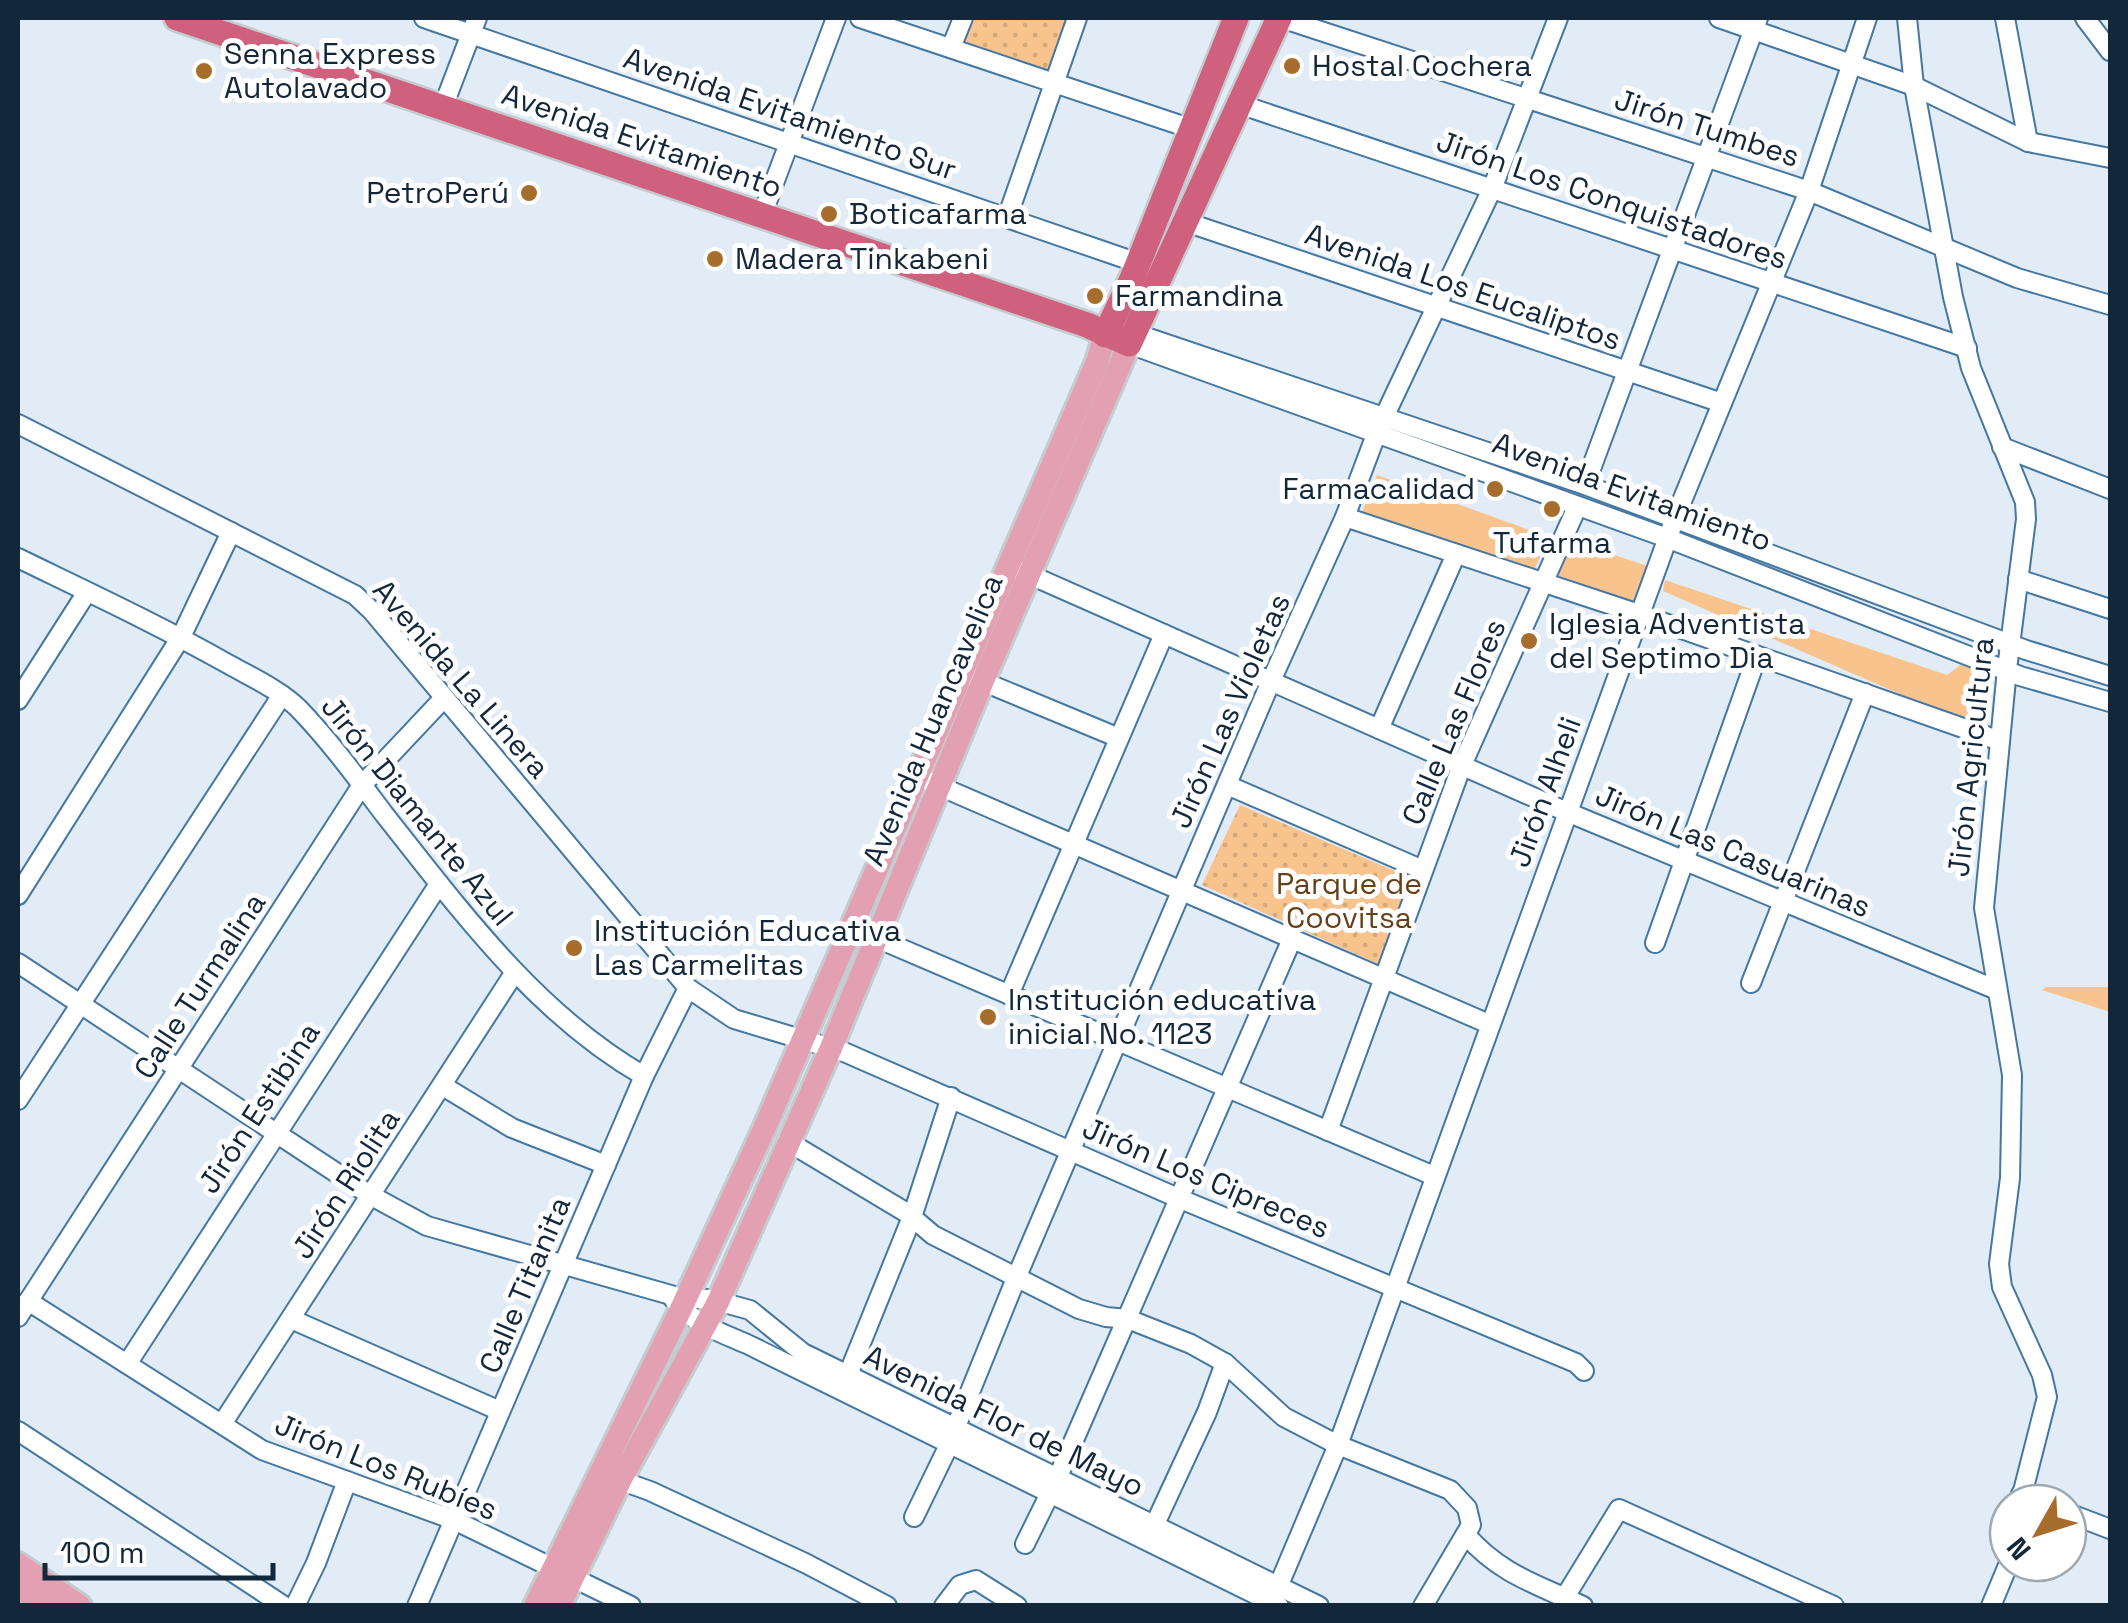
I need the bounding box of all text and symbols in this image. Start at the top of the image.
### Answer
place label: Senna Express Autolavado [224,34,436,107]
street label: Avenida Evitamiento Sur [619,40,961,188]
place label: Hostal Cochera [1312,46,1532,85]
marker: Hostal Cochera [1281,55,1303,77]
marker: Senna Express Autolavado [193,60,215,82]
street label: Avenida Evitamiento [497,76,787,206]
street label: Jirón Tumbes [1610,79,1805,176]
street label: Jirón Los Conquistadores [1432,121,1793,278]
place label: PetroPerú [366,173,509,212]
marker: PetroPerú [518,182,540,204]
place label: Boticafarma [849,194,1027,233]
marker: Boticafarma [818,203,840,225]
street label: Avenida Los Eucaliptos [1300,214,1626,359]
place label: Madera Tinkabeni [735,239,989,278]
marker: Madera Tinkabeni [704,248,726,270]
place label: Farmandina [1115,276,1283,315]
marker: Farmandina [1084,285,1106,307]
street label: Avenida Evitamiento [1487,423,1777,560]
place label: Farmacalidad [1282,469,1475,508]
marker: Farmacalidad [1484,478,1506,500]
marker: Tufarma [1541,498,1563,520]
place label: Tufarma [1493,523,1611,562]
street label: Avenida Huancavelica [853,568,1012,871]
street label: Avenida La Linera [364,571,558,786]
street label: Jirón Las Violetas [1160,587,1299,834]
place label: Iglesia Adventista del Septimo Dia [1549,604,1806,677]
street label: Calle Las Flores [1393,613,1514,831]
marker: Iglesia Adventista del Septimo Dia [1518,630,1540,652]
street label: Jirón Agricultura [1939,635,2002,879]
street label: Jirón Diamante Azul [313,688,522,934]
street label: Jirón Alheli [1499,711,1590,872]
street label: Jirón Las Casuarinas [1590,775,1877,926]
park label: Parque de Coovitsa [1276,864,1422,937]
street label: Calle Turmalina [125,885,274,1086]
place label: Institución Educativa Las Carmelitas [594,911,901,984]
marker: Institución Educativa Las Carmelitas [563,937,585,959]
place label: Institución educativa inicial No. 1123 [1008,980,1316,1053]
marker: Institución educativa inicial No. 1123 [977,1006,999,1028]
street label: Jirón Estibina [189,1015,328,1201]
street label: Jirón Riolita [283,1101,409,1266]
street label: Jirón Los Cipreces [1077,1108,1336,1247]
street label: Calle Titanita [470,1191,579,1379]
street label: Avenida Flor de Mayo [858,1336,1151,1505]
street label: Jirón Los Rubíes [269,1404,503,1529]
north arrow [1988,1483,2088,1583]
scale bar [45,1518,272,1580]
text: N [1999,1530,2038,1567]
text: 100 m [60,1533,145,1572]

